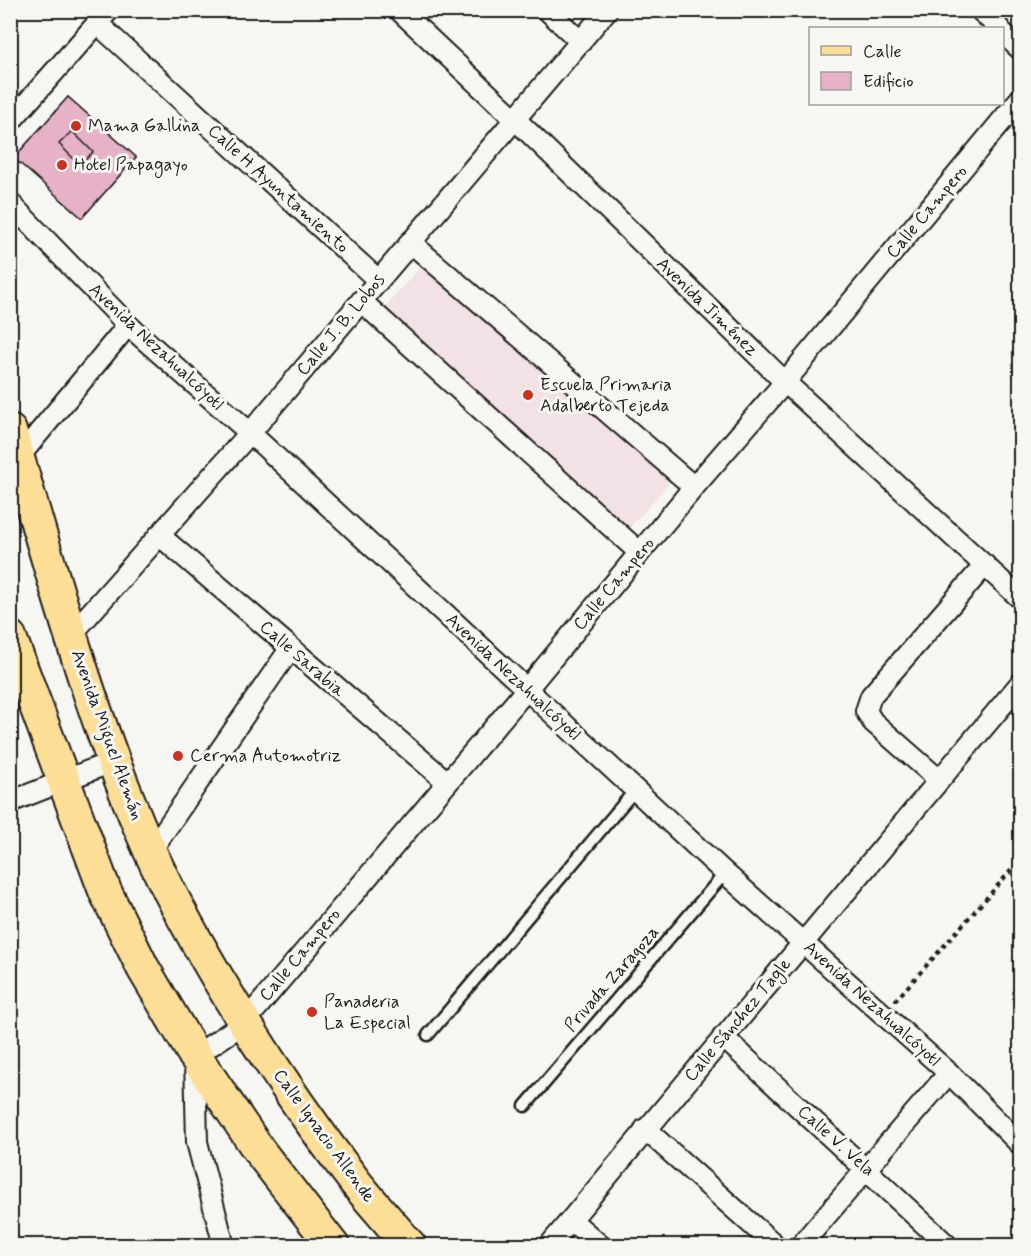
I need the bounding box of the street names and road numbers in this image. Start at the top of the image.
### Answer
street label: Calle H Ayuntamiento [202,119,354,259]
street label: Calle Campero [881,160,973,264]
street label: Avenida Jiménez [651,252,763,362]
street label: Calle J. B. Lobos [291,269,391,381]
street label: Avenida Nezahualcóyotl [83,278,229,416]
street label: Calle Campero [568,532,660,636]
street label: Avenida Nezahualcóyotl [440,608,586,746]
street label: Calle Sarabia [254,615,350,703]
street label: Avenida Miguel Alemán [63,646,149,824]
street label: Calle Campero [254,903,346,1007]
street label: Privada Zaragoza [559,921,665,1037]
street label: Avenida Nezahualcóyotl [798,936,946,1072]
street label: Calle Sánchez Tagle [679,953,798,1088]
street label: Calle Ignacio Allende [267,1064,381,1208]
street label: Calle V. Vela [792,1100,880,1182]

